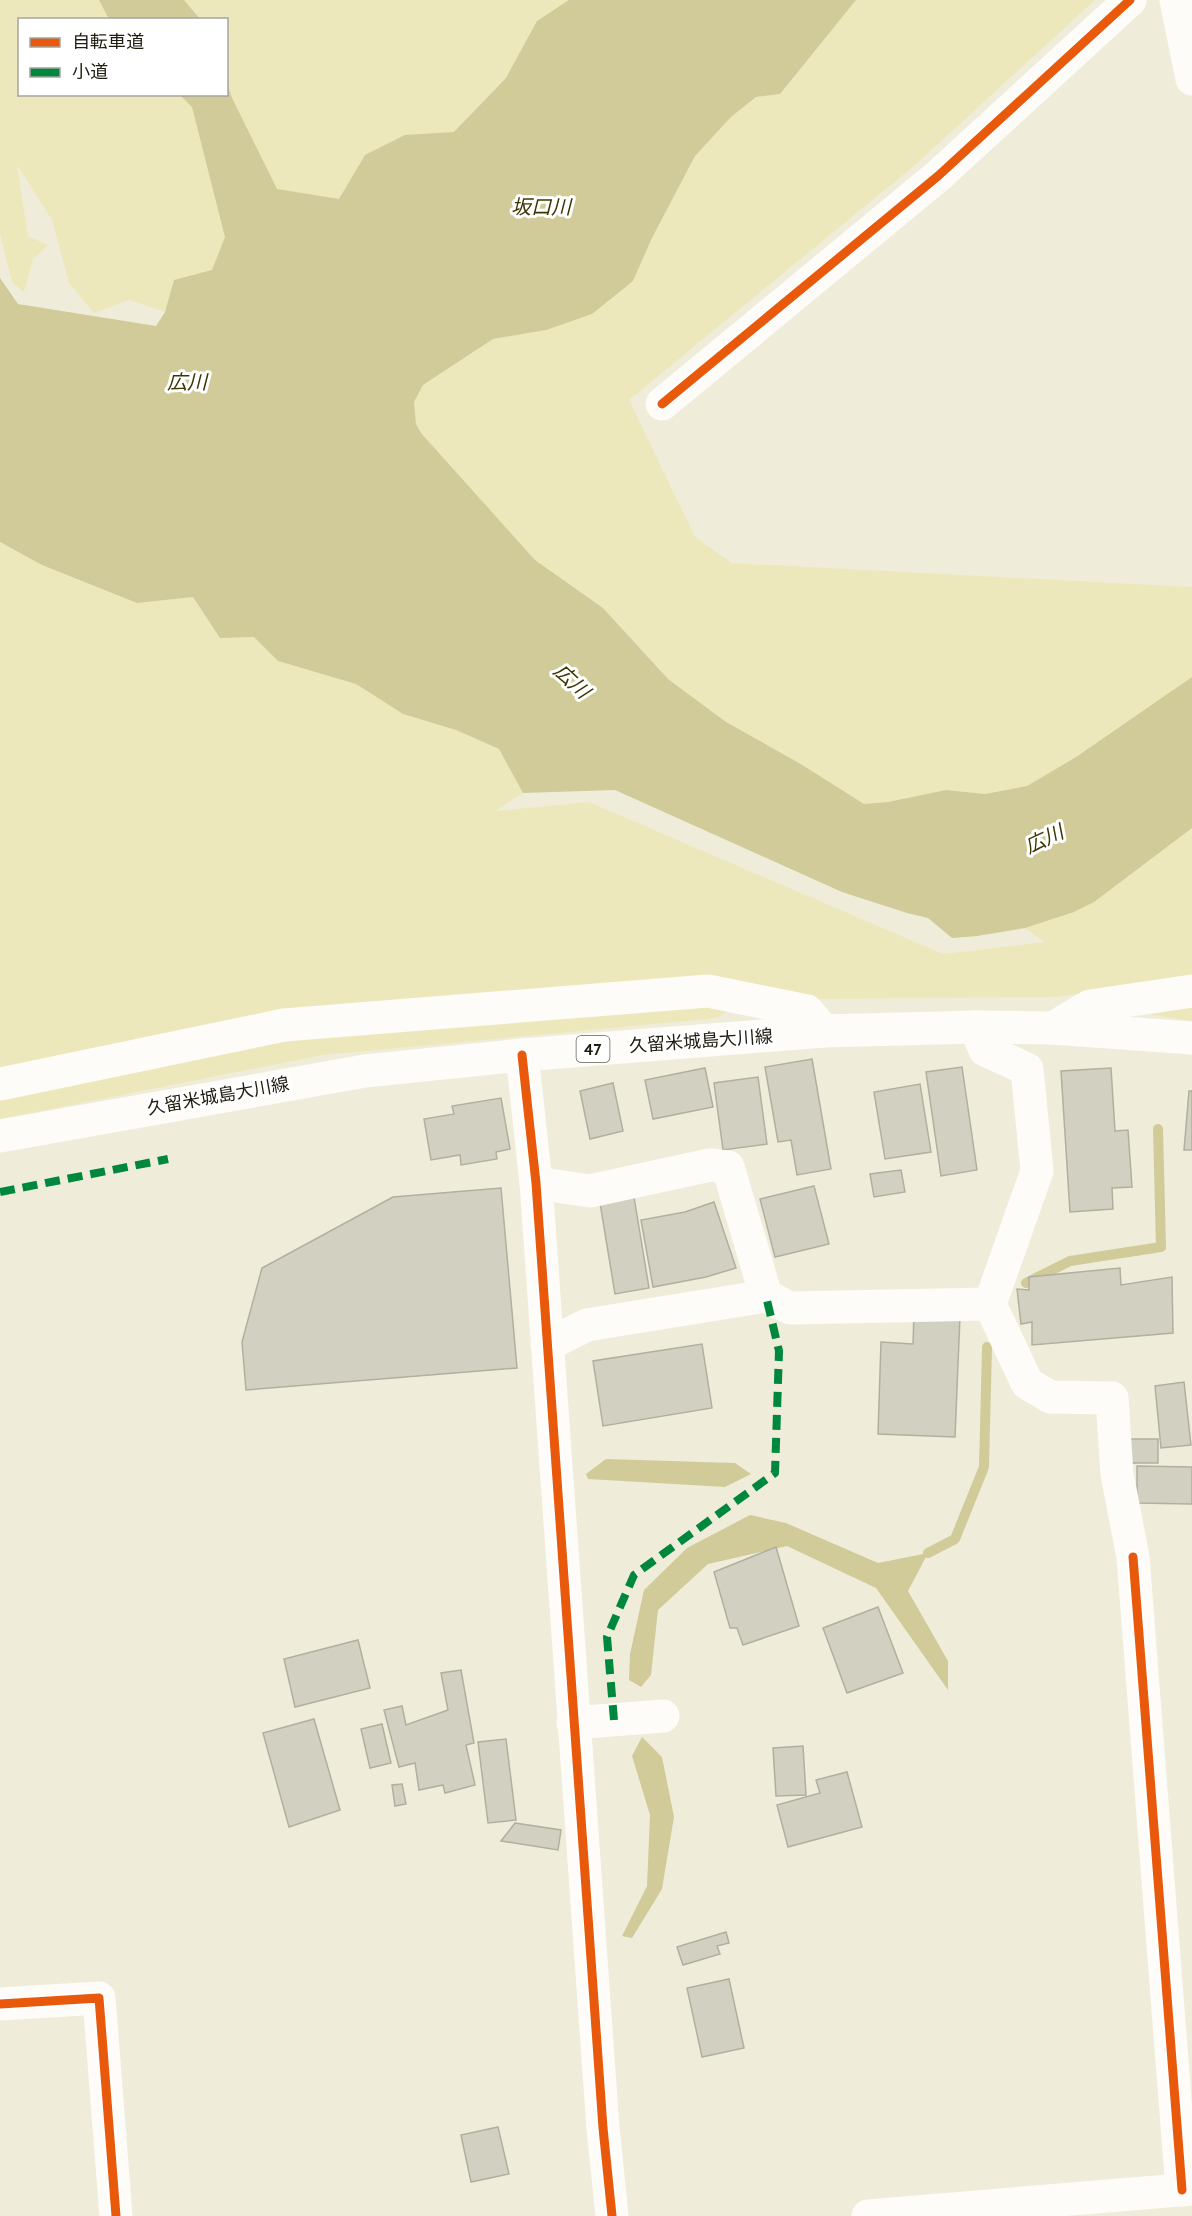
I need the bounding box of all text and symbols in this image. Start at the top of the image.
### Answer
legend [18,18,228,96]
text: 自転車道 [72,30,144,53]
text: 小道 [72,60,108,83]
water label: 坂口川 [511,194,573,220]
water label: 広川 [167,369,209,395]
water label: 広川 [549,658,597,706]
water label: 広川 [1020,818,1069,859]
street label: 久留米城島大川線 [628,1024,774,1057]
road number: 47 [576,1036,610,1062]
street label: 久留米城島大川線 [145,1072,291,1119]

